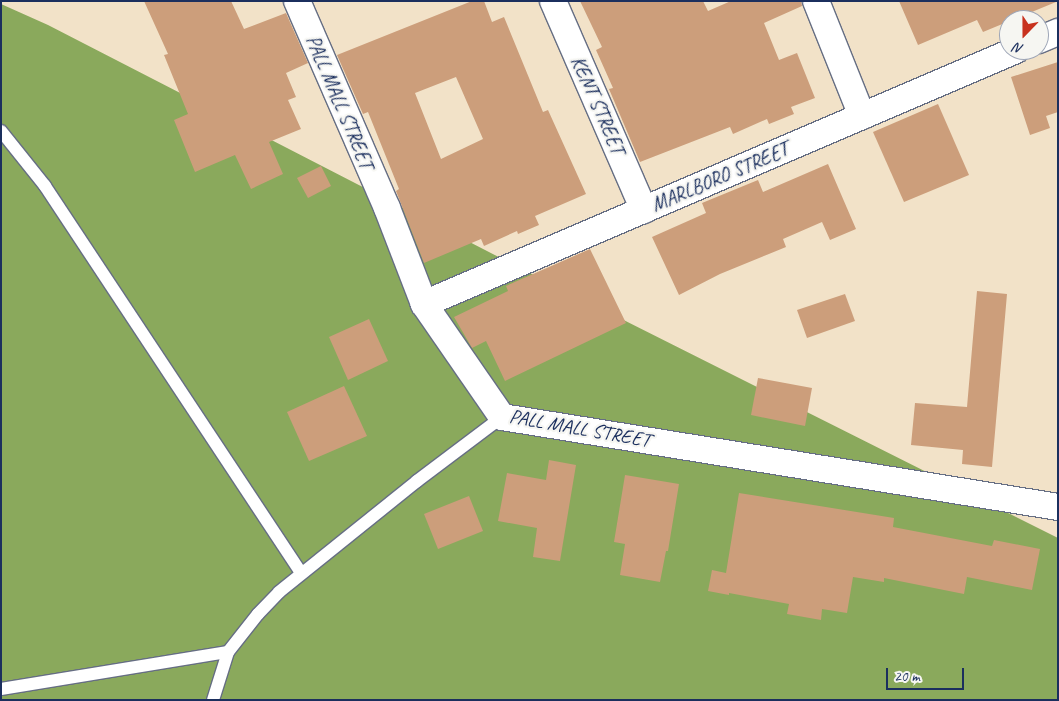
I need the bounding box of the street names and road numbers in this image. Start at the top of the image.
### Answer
street label: PALL MALL STREET [301,32,379,172]
street label: KENT STREET [566,52,630,158]
street label: MARLBORO STREET [648,137,792,217]
street label: PALL MALL STREET [508,404,652,452]

